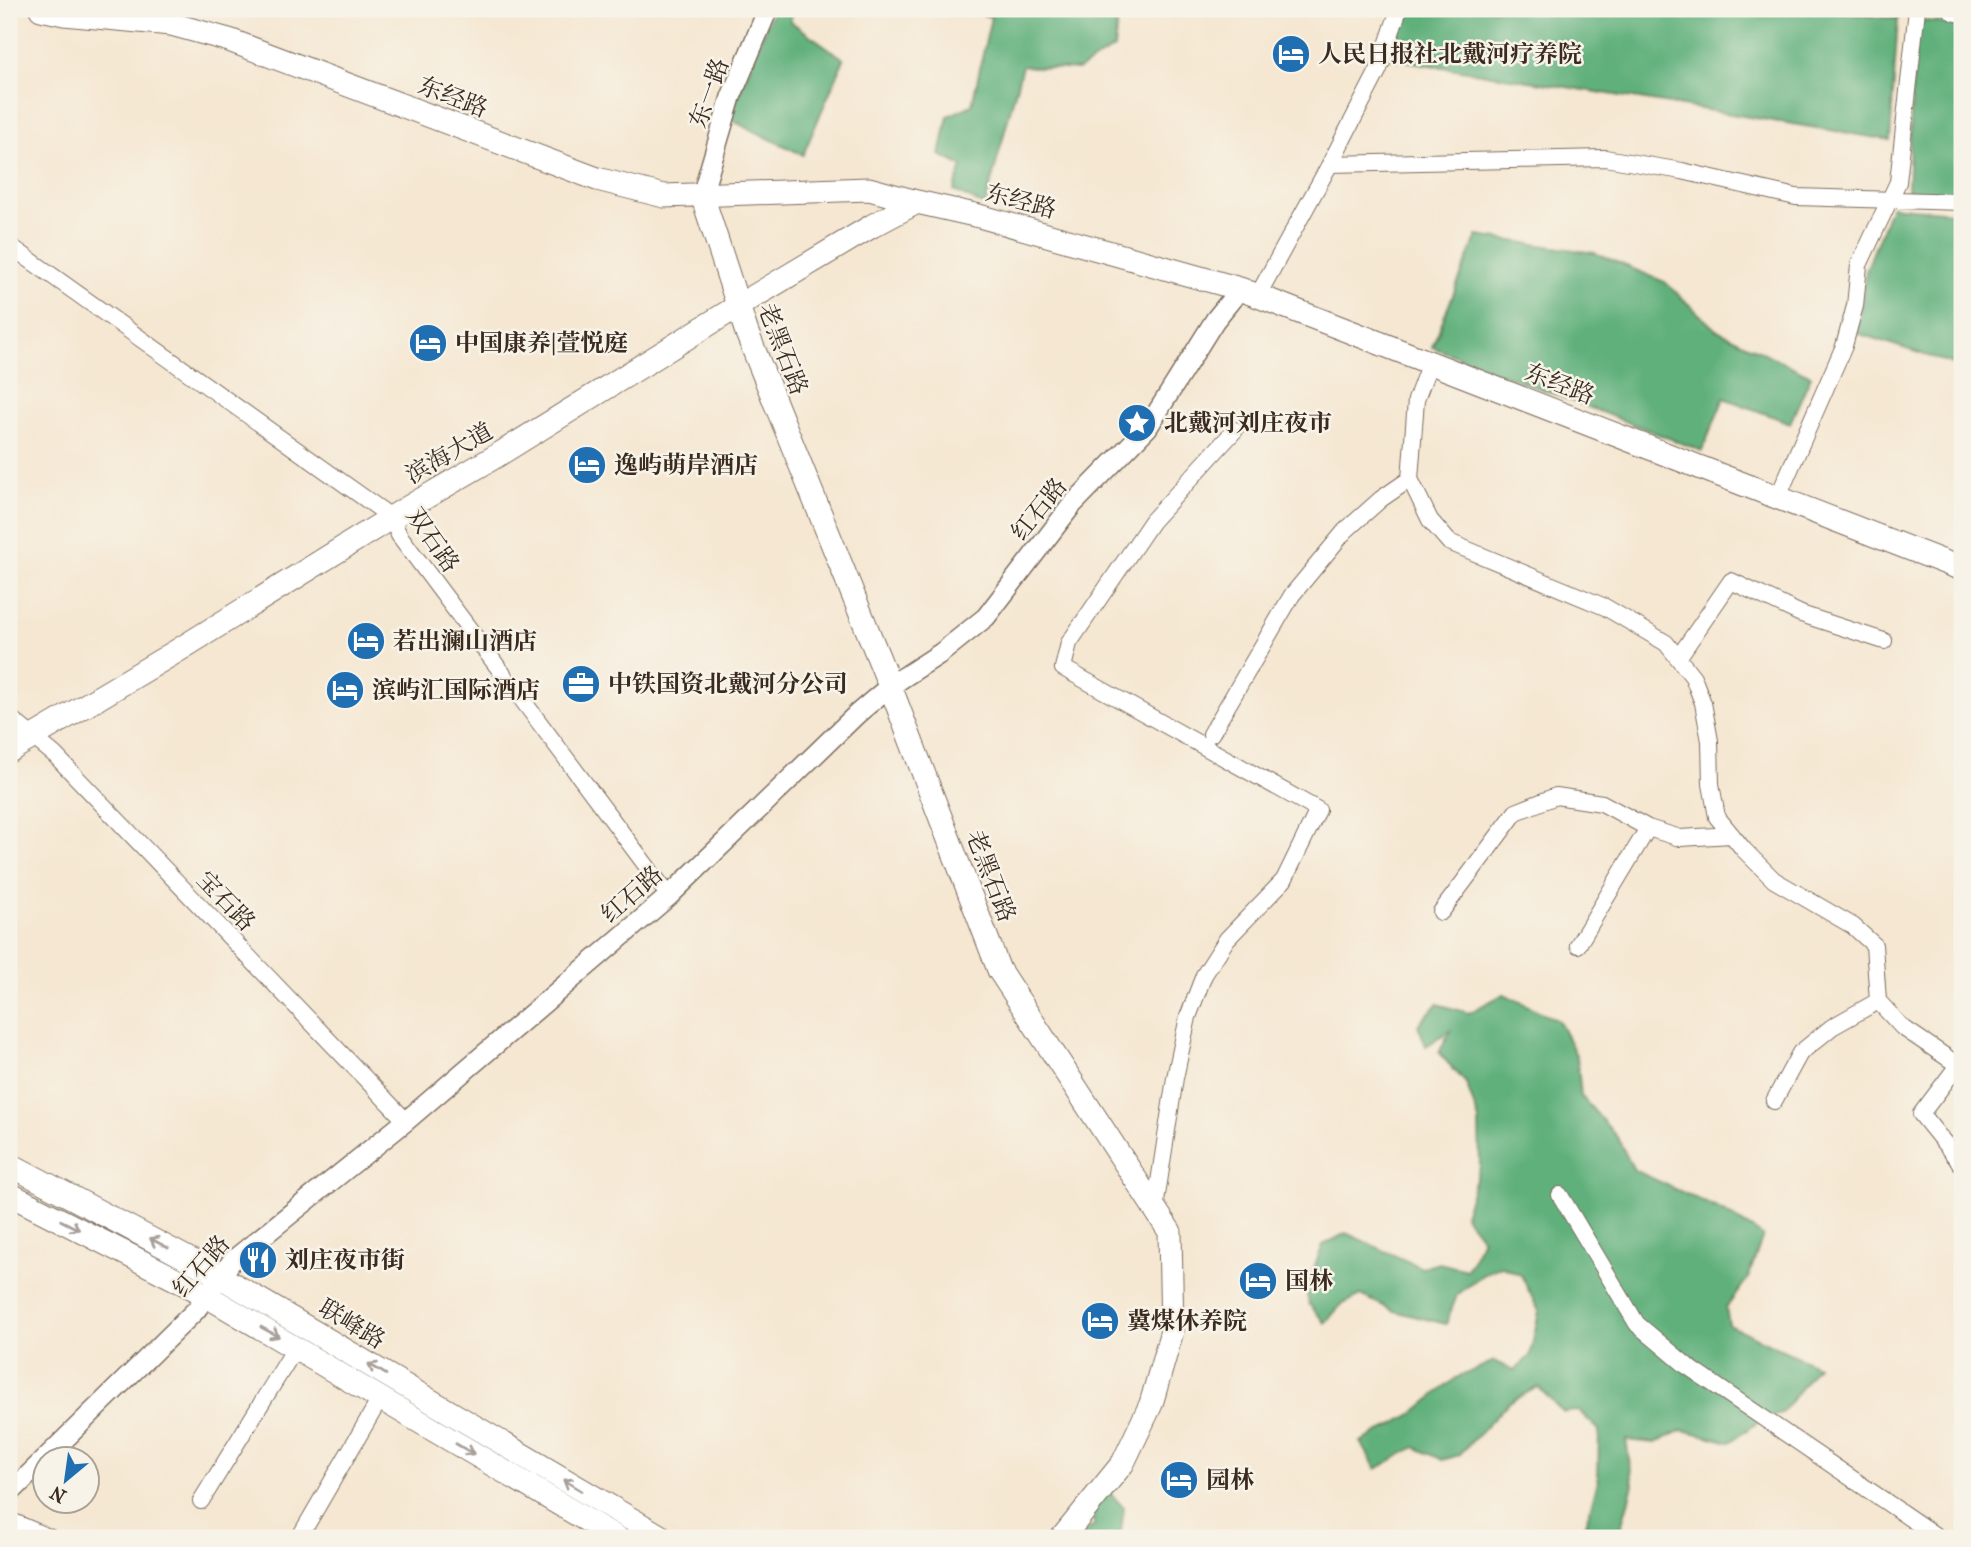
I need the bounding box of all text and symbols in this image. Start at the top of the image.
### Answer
hotel icon: 人民日报社北戴河疗养院 [1270,33,1312,75]
place label: 人民日报社北戴河疗养院 [1318,40,1582,68]
street label: 东一路 [684,54,734,132]
street label: 东经路 [414,71,492,123]
street label: 东经路 [983,178,1059,224]
street label: 老黑石路 [753,299,813,399]
hotel icon: 中国康养|萱悦庭 [407,322,449,364]
place label: 中国康养|萱悦庭 [455,329,628,357]
street label: 东经路 [1521,358,1599,410]
place icon: 北戴河刘庄夜市 [1116,402,1158,444]
place label: 北戴河刘庄夜市 [1164,409,1332,437]
street label: 滨海大道 [400,417,498,489]
hotel icon: 逸屿萌岸酒店 [566,444,608,486]
place label: 逸屿萌岸酒店 [614,451,758,479]
street label: 红石路 [1005,472,1073,546]
street label: 双石路 [401,502,465,578]
hotel icon: 若出澜山酒店 [345,620,387,662]
place label: 若出澜山酒店 [393,627,537,655]
office icon: 中铁国资北戴河分公司 [560,663,602,705]
hotel icon: 滨屿汇国际酒店 [324,669,366,711]
place label: 中铁国资北戴河分公司 [608,670,848,698]
place label: 滨屿汇国际酒店 [372,676,540,704]
street label: 老黑石路 [961,826,1021,926]
street label: 红石路 [596,860,668,928]
street label: 宝石路 [191,865,261,937]
one-way arrow [59,1219,80,1232]
street label: 红石路 [167,1230,235,1302]
one-way arrow [149,1236,169,1250]
restaurant icon: 刘庄夜市街 [237,1239,279,1281]
place label: 刘庄夜市街 [285,1246,405,1274]
hotel icon: 国林 [1237,1260,1279,1302]
place label: 国林 [1285,1267,1333,1295]
street label: 联峰路 [314,1293,390,1355]
hotel icon: 冀煤休养院 [1079,1300,1121,1342]
place label: 冀煤休养院 [1127,1307,1247,1335]
one-way arrow [259,1326,280,1339]
one-way arrow [367,1362,387,1376]
one-way arrow [455,1442,475,1456]
north arrow [32,1446,102,1516]
hotel icon: 园林 [1158,1459,1200,1501]
place label: 园林 [1206,1466,1254,1494]
one-way arrow [563,1478,583,1492]
text: N [46,1481,70,1507]

